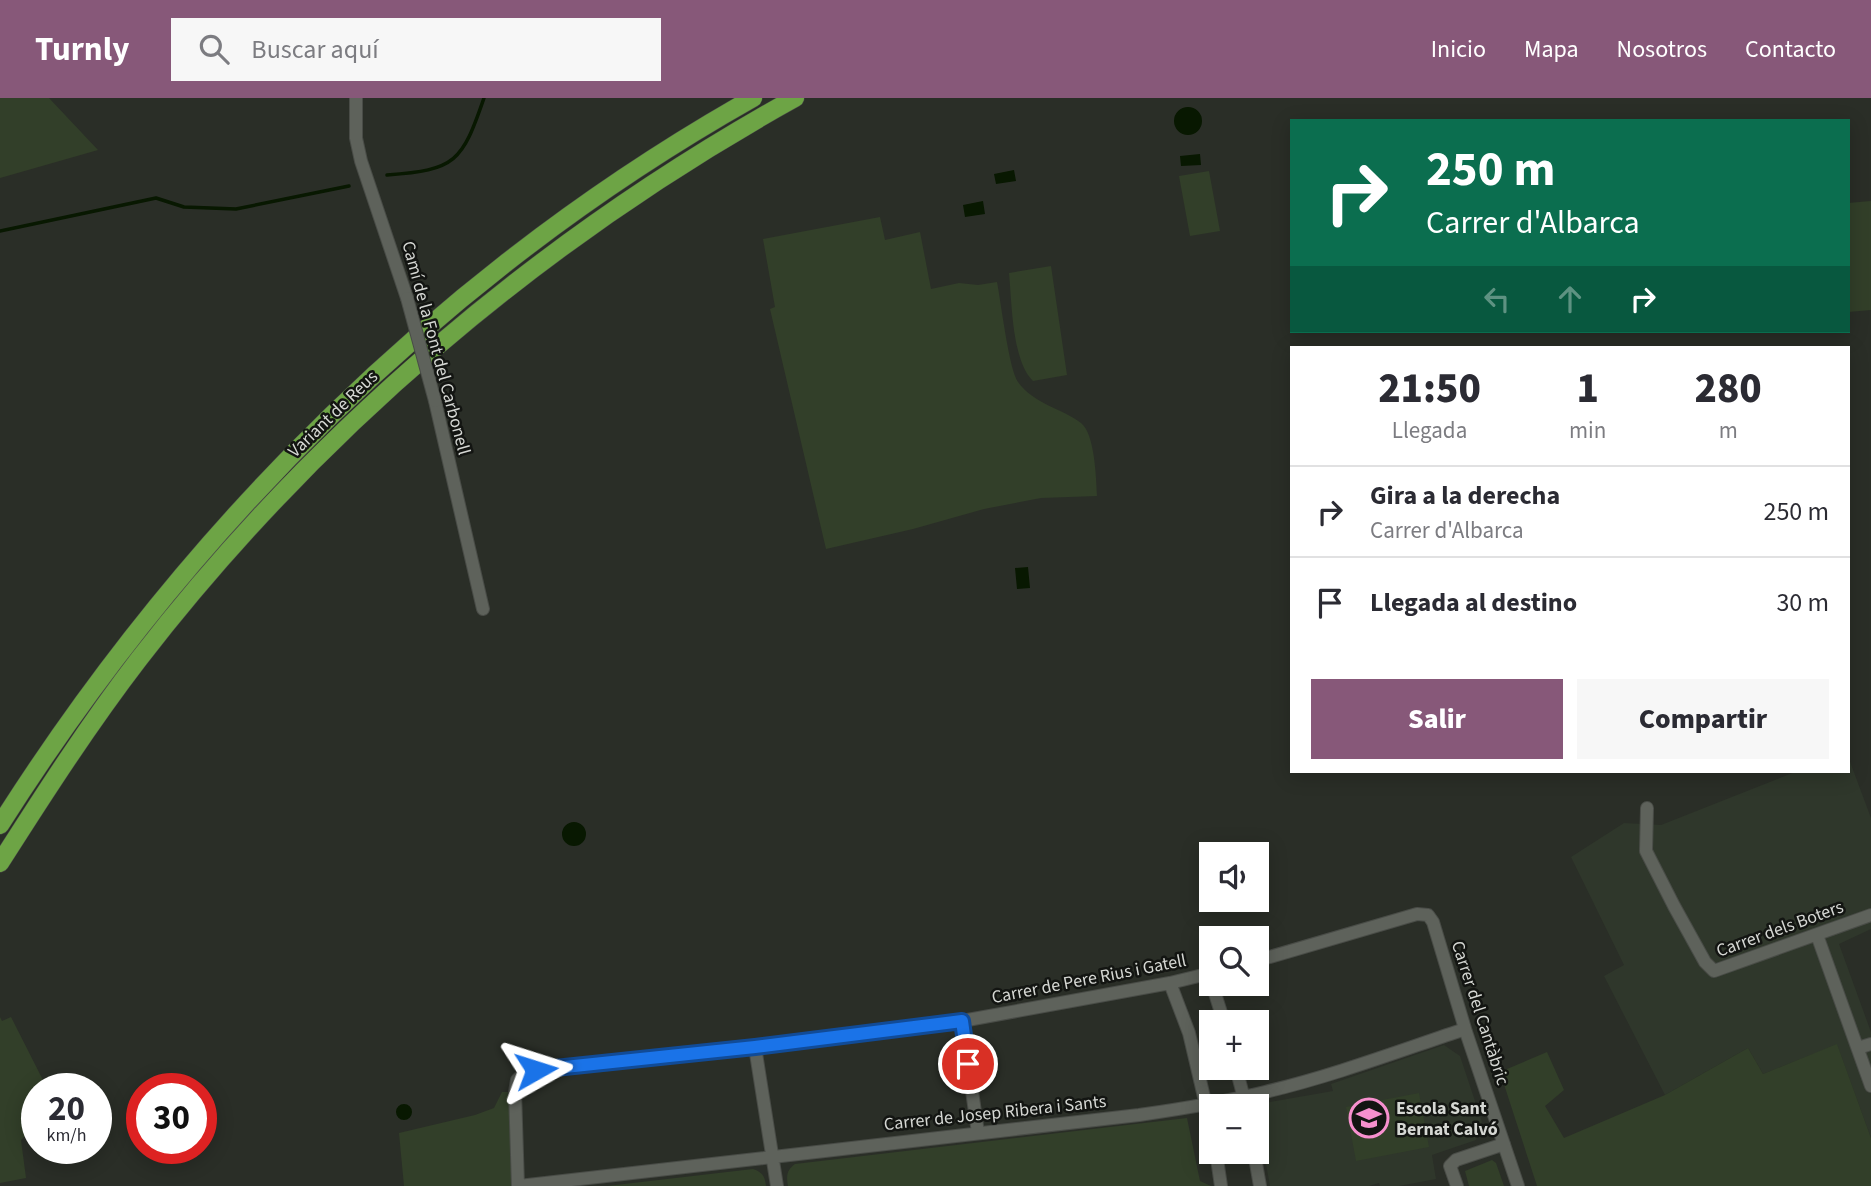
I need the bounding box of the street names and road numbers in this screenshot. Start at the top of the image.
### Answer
street label: Camí de la Font del Carbonell [395,238,477,458]
street label: Variant de Reus [283,365,383,463]
street label: Carrer dels Boters [1713,894,1847,964]
street label: Carrer del Cantàbric [1445,938,1515,1088]
street label: Carrer de Pere Rius i Gatell [990,948,1188,1010]
street label: Carrer de Josep Ribera i Sants [883,1089,1107,1137]

